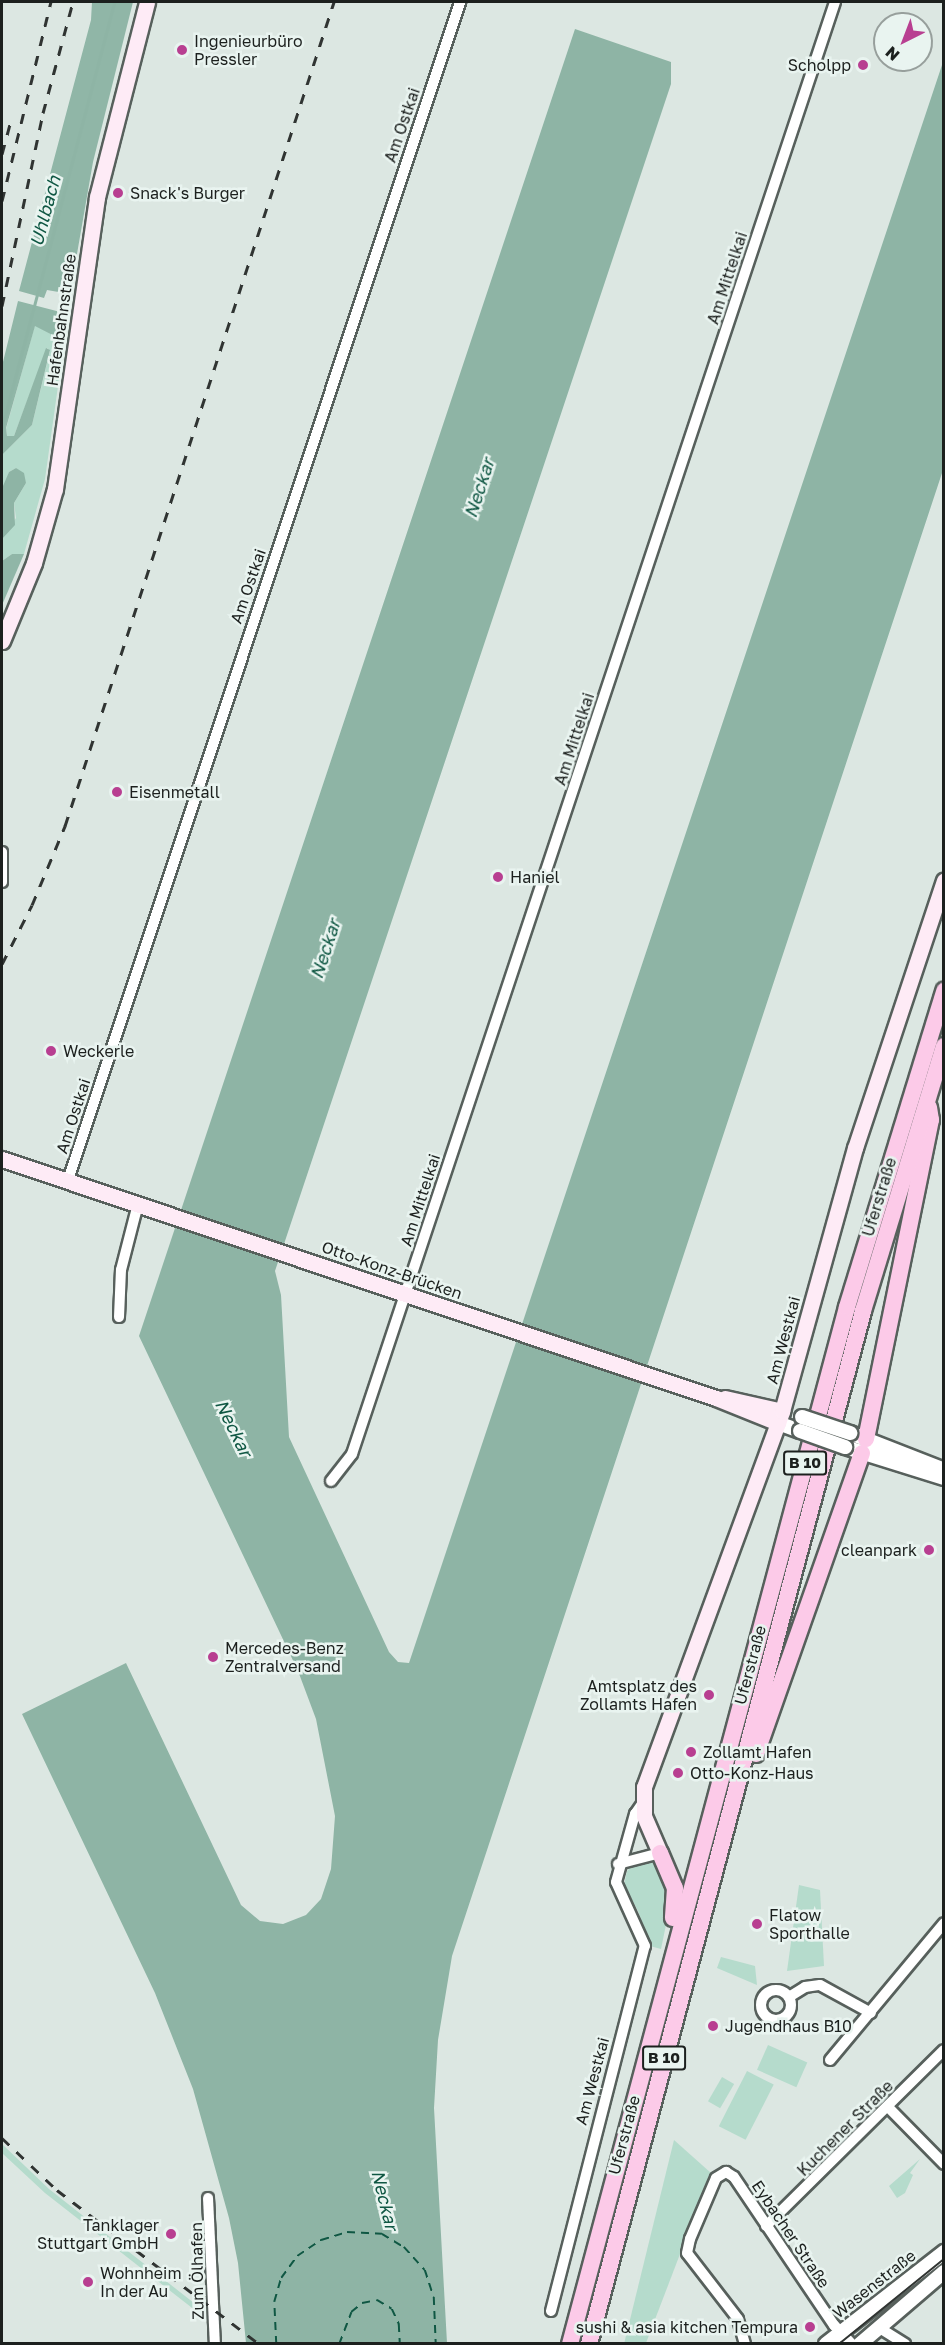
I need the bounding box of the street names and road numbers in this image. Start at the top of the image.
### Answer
street label: Am Ostkai [380,85,424,165]
street label: Am Mittelkai [703,229,751,327]
street label: Hafenbahnstraße [42,253,80,387]
street label: Am Ostkai [226,546,270,626]
street label: Am Mittelkai [550,690,598,788]
street label: Am Ostkai [52,1076,94,1156]
street label: Am Mittelkai [396,1151,444,1249]
street label: Uferstraße [858,1155,900,1239]
street label: Otto-Konz-Brücken [319,1237,465,1303]
street label: Am Westkai [762,1294,804,1386]
road number: B 10 [782,1451,828,1475]
street label: Uferstraße [730,1623,770,1707]
street label: Am Westkai [571,2035,613,2127]
road number: B 10 [642,2046,686,2070]
street label: Kuchener Straße [793,2076,897,2180]
street label: Uferstraße [604,2093,644,2177]
street label: Eybacher Straße [748,2177,834,2291]
street label: Zum Ölhafen [187,2222,207,2320]
street label: Wasenstraße [829,2246,919,2322]

